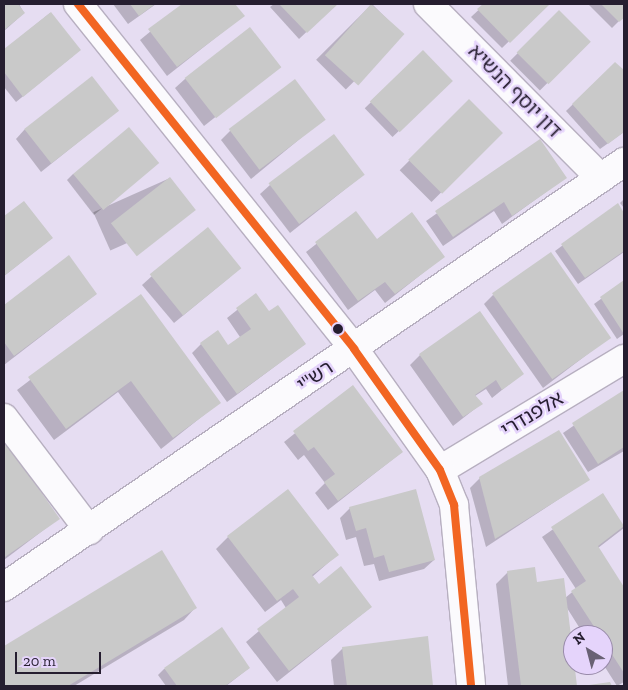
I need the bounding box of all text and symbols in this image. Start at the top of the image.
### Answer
street label: דון יוסף הנשיא [463,39,567,143]
unlabelled marker [333,324,343,334]
street label: רש"י [292,355,338,397]
street label: אלפנדרי [496,386,568,442]
north arrow [563,625,613,675]
text: N [570,628,589,648]
scale bar [18,642,104,674]
text: 20 m [23,652,56,670]

